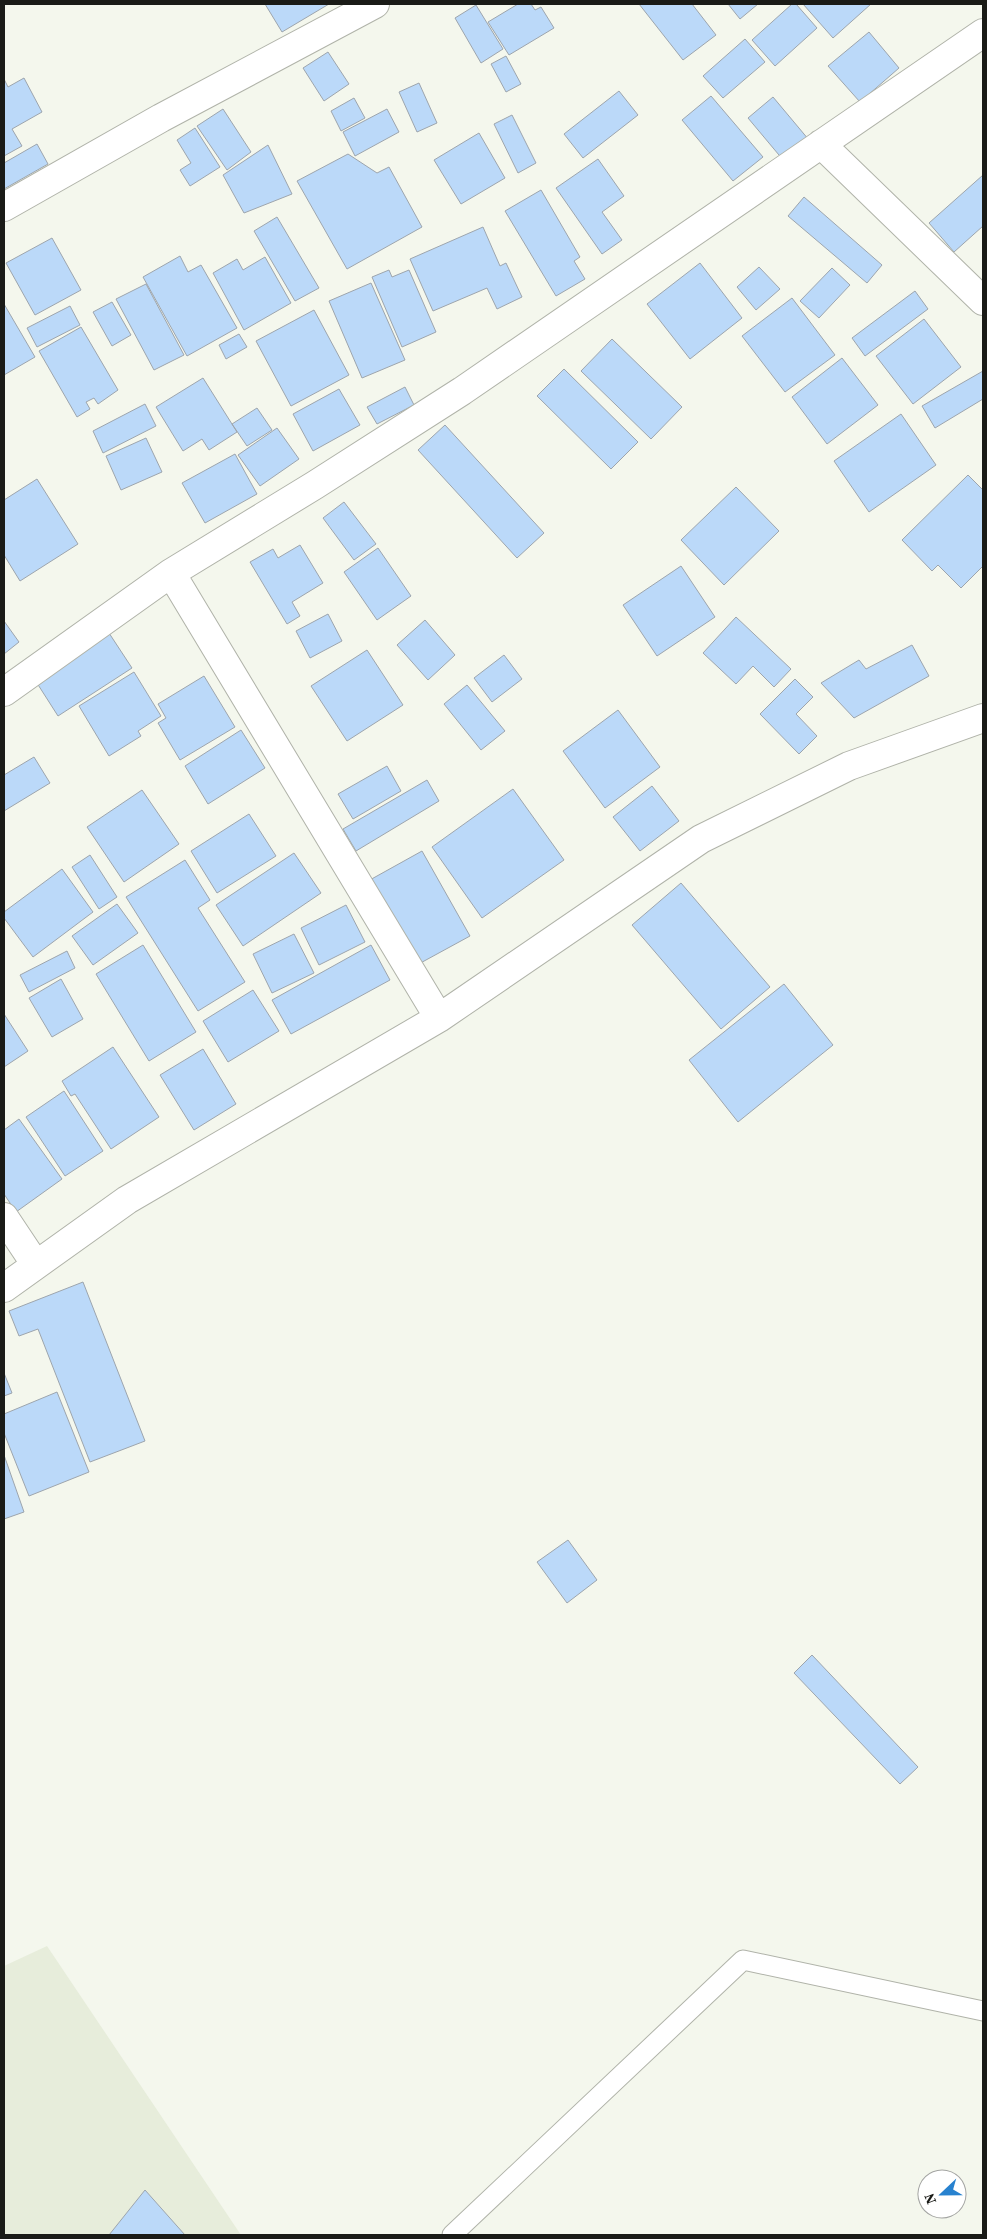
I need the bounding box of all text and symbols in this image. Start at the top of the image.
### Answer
north arrow [917,2169,967,2219]
text: N [919,2190,941,2207]

